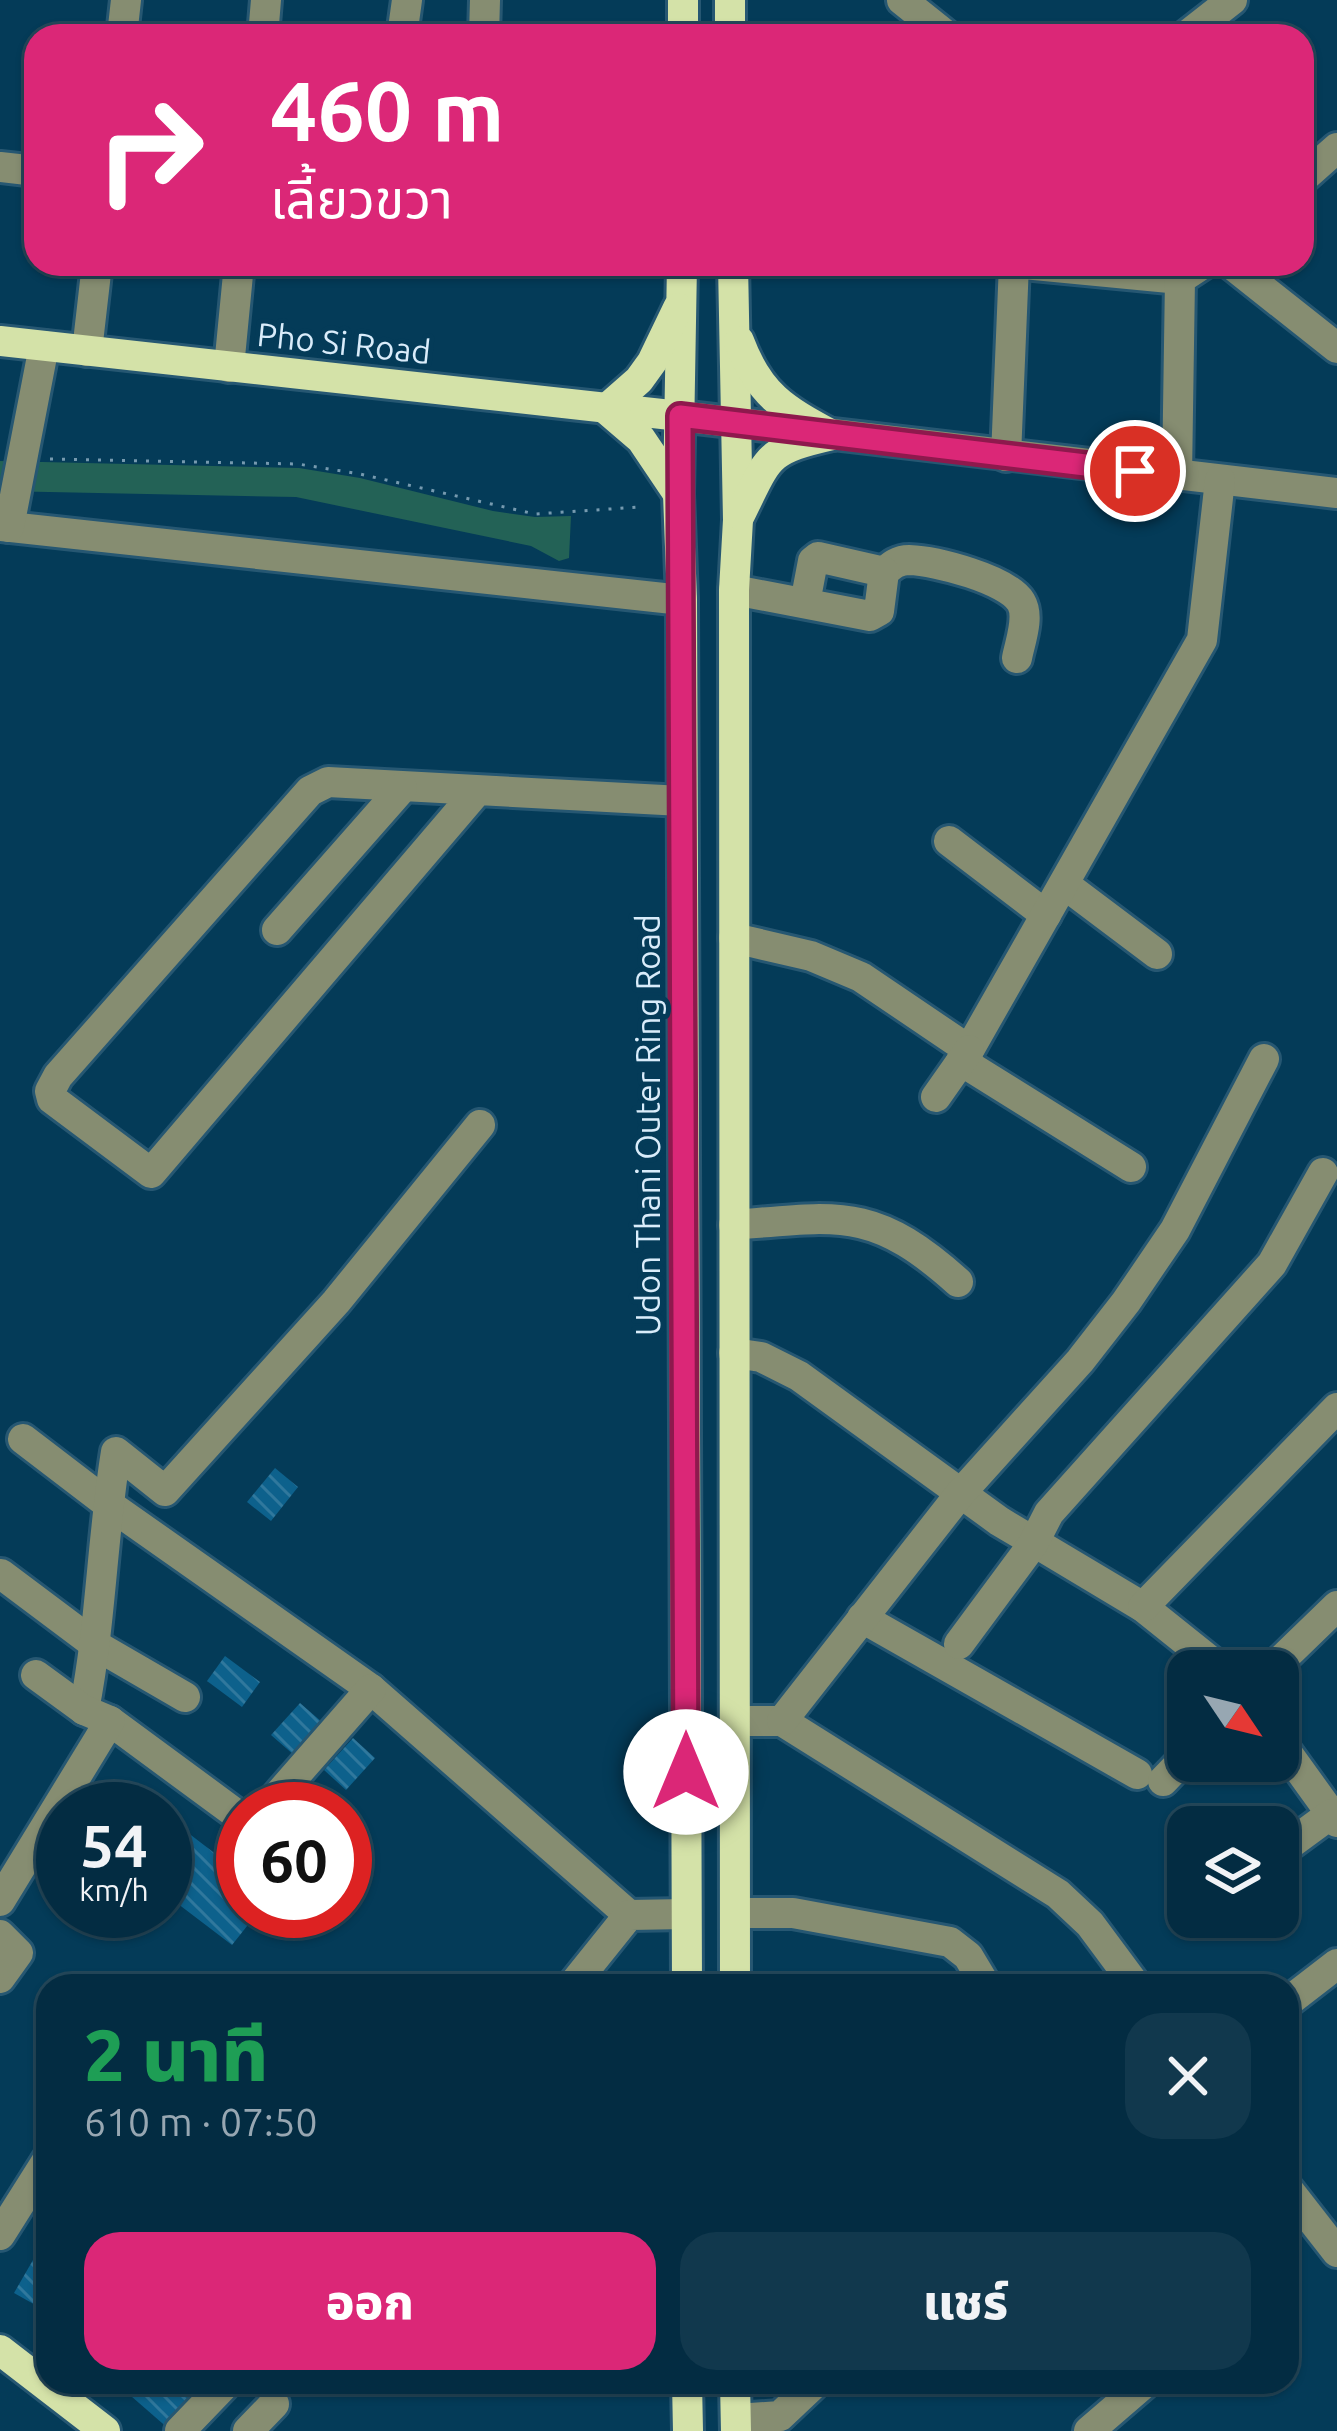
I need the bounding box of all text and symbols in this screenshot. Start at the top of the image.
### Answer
text: 460 m [270,63,504,157]
icon: right [72,72,228,228]
text: เลี้ยวขวา [270,168,453,228]
street label: Pho Si Road [255,315,433,370]
pin [1084,420,1186,522]
icon: arrive [1102,438,1168,504]
street label: Udon Thani Outer Ring Road [629,914,666,1336]
north arrow [1167,1650,1299,1782]
map controls [1167,1650,1299,1938]
position arrow [623,1709,749,1835]
speed limit sign: 60 [216,1782,372,1938]
button: layers [1167,1806,1299,1938]
text: 54 [80,1811,148,1878]
text: km/h [79,1873,149,1907]
button: close [1125,2013,1251,2139]
text: 2 นาที [84,2014,268,2095]
text: 610 m · 07:50 [84,2100,318,2143]
button: ออก [84,2232,656,2370]
button: แชร์ [680,2232,1251,2370]

